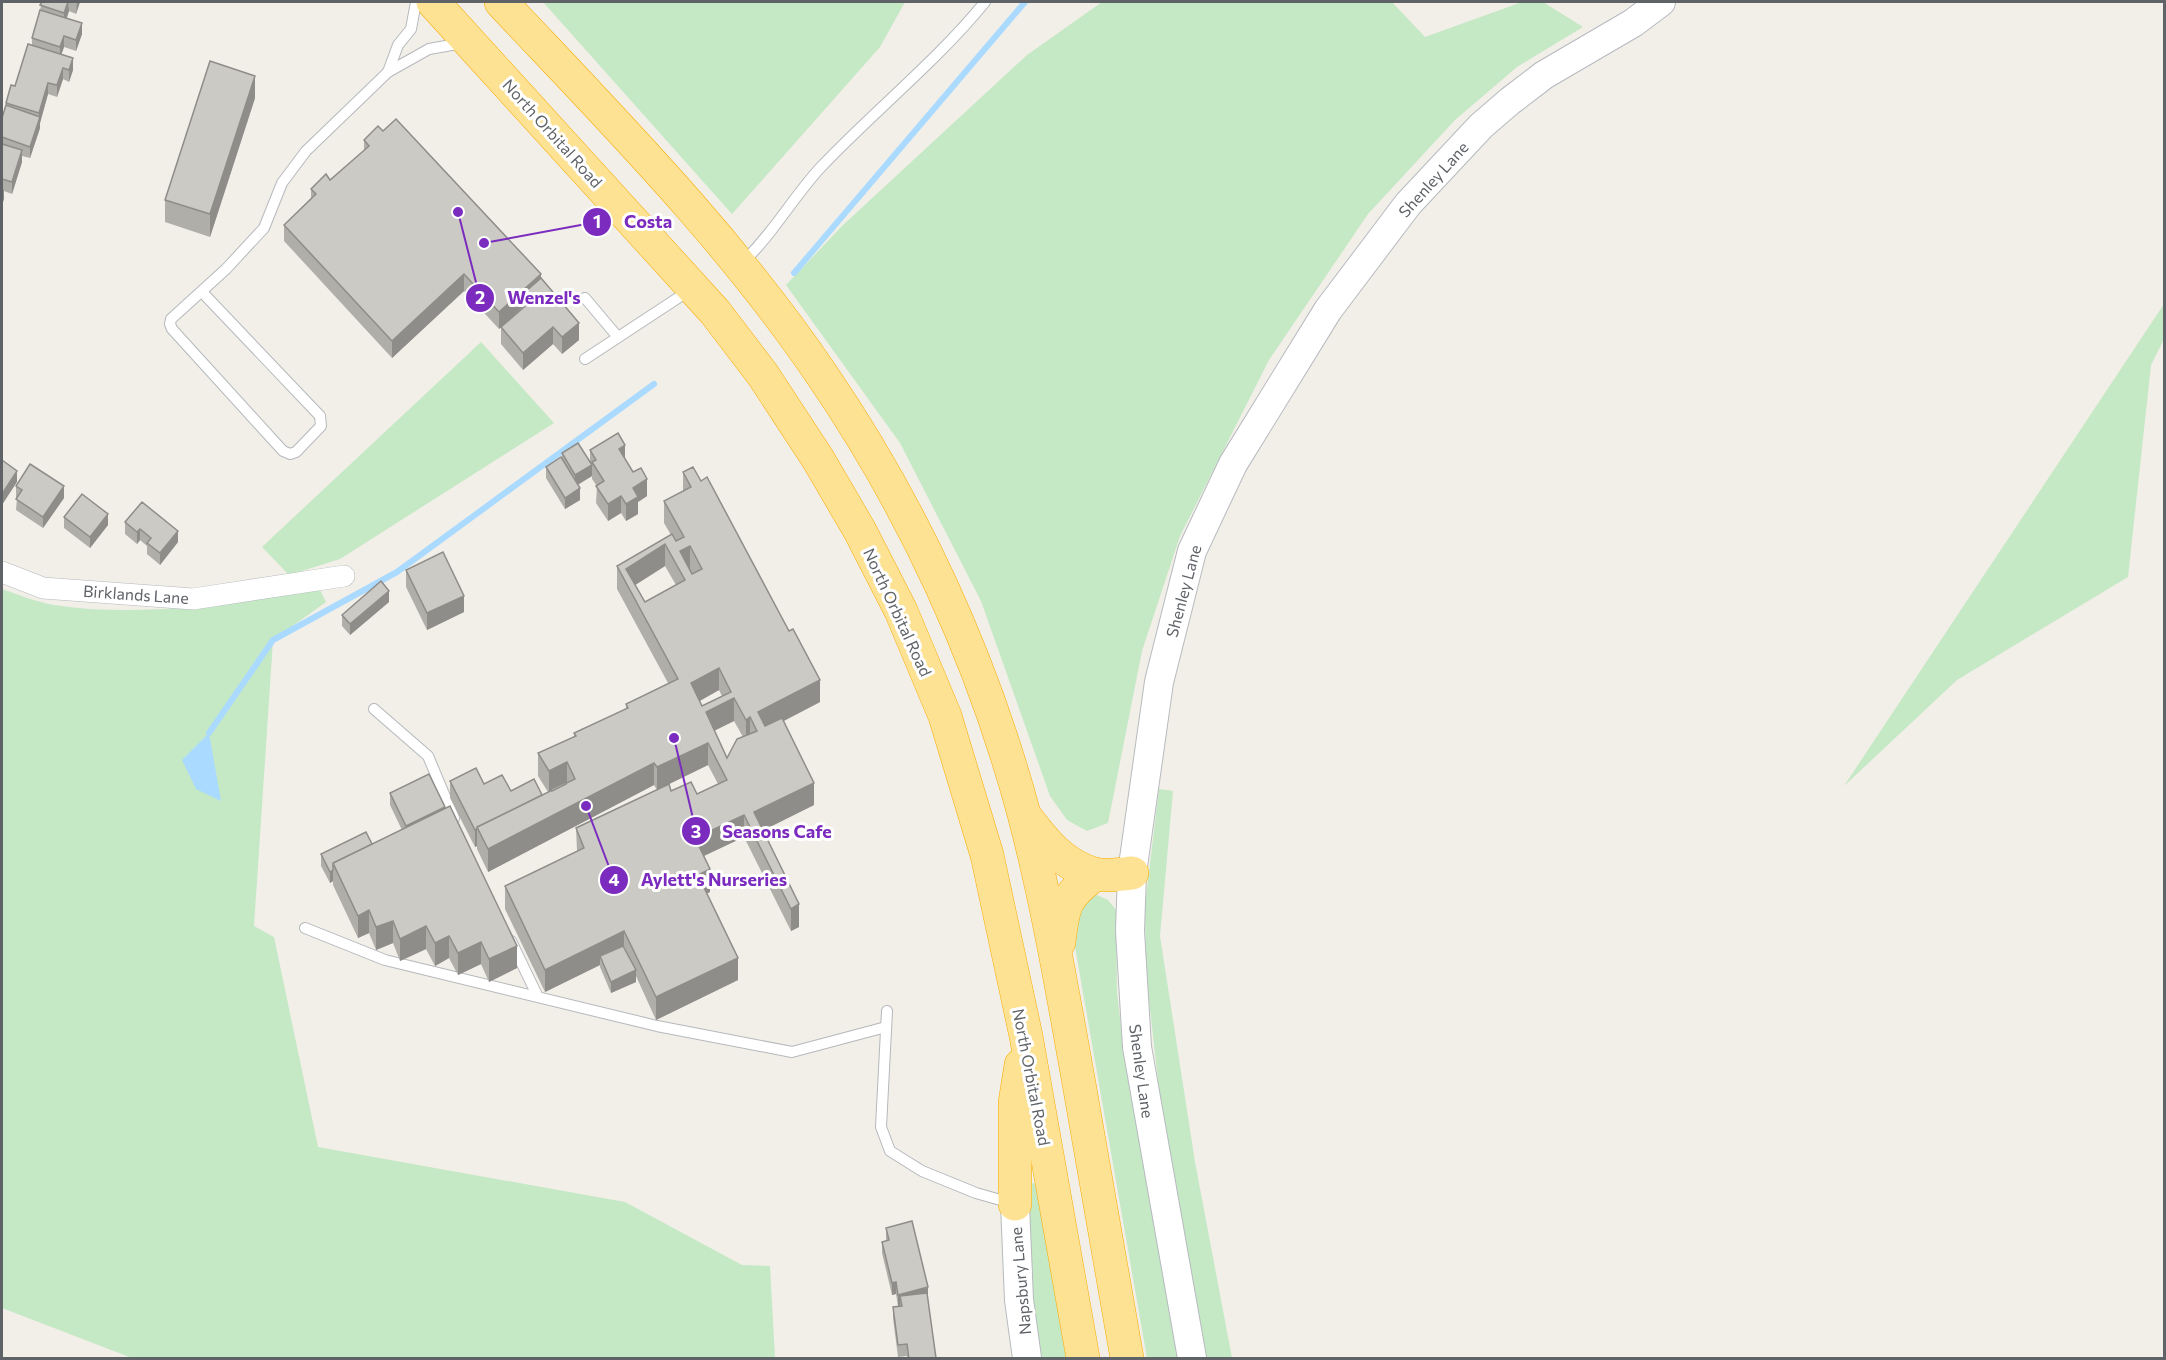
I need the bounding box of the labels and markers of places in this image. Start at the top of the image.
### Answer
callout: Costa [582,204,684,240]
callout: Wenzel's [465,280,593,316]
callout: Seasons Cafe [681,813,844,849]
callout: Aylett's Nurseries [599,862,800,898]

